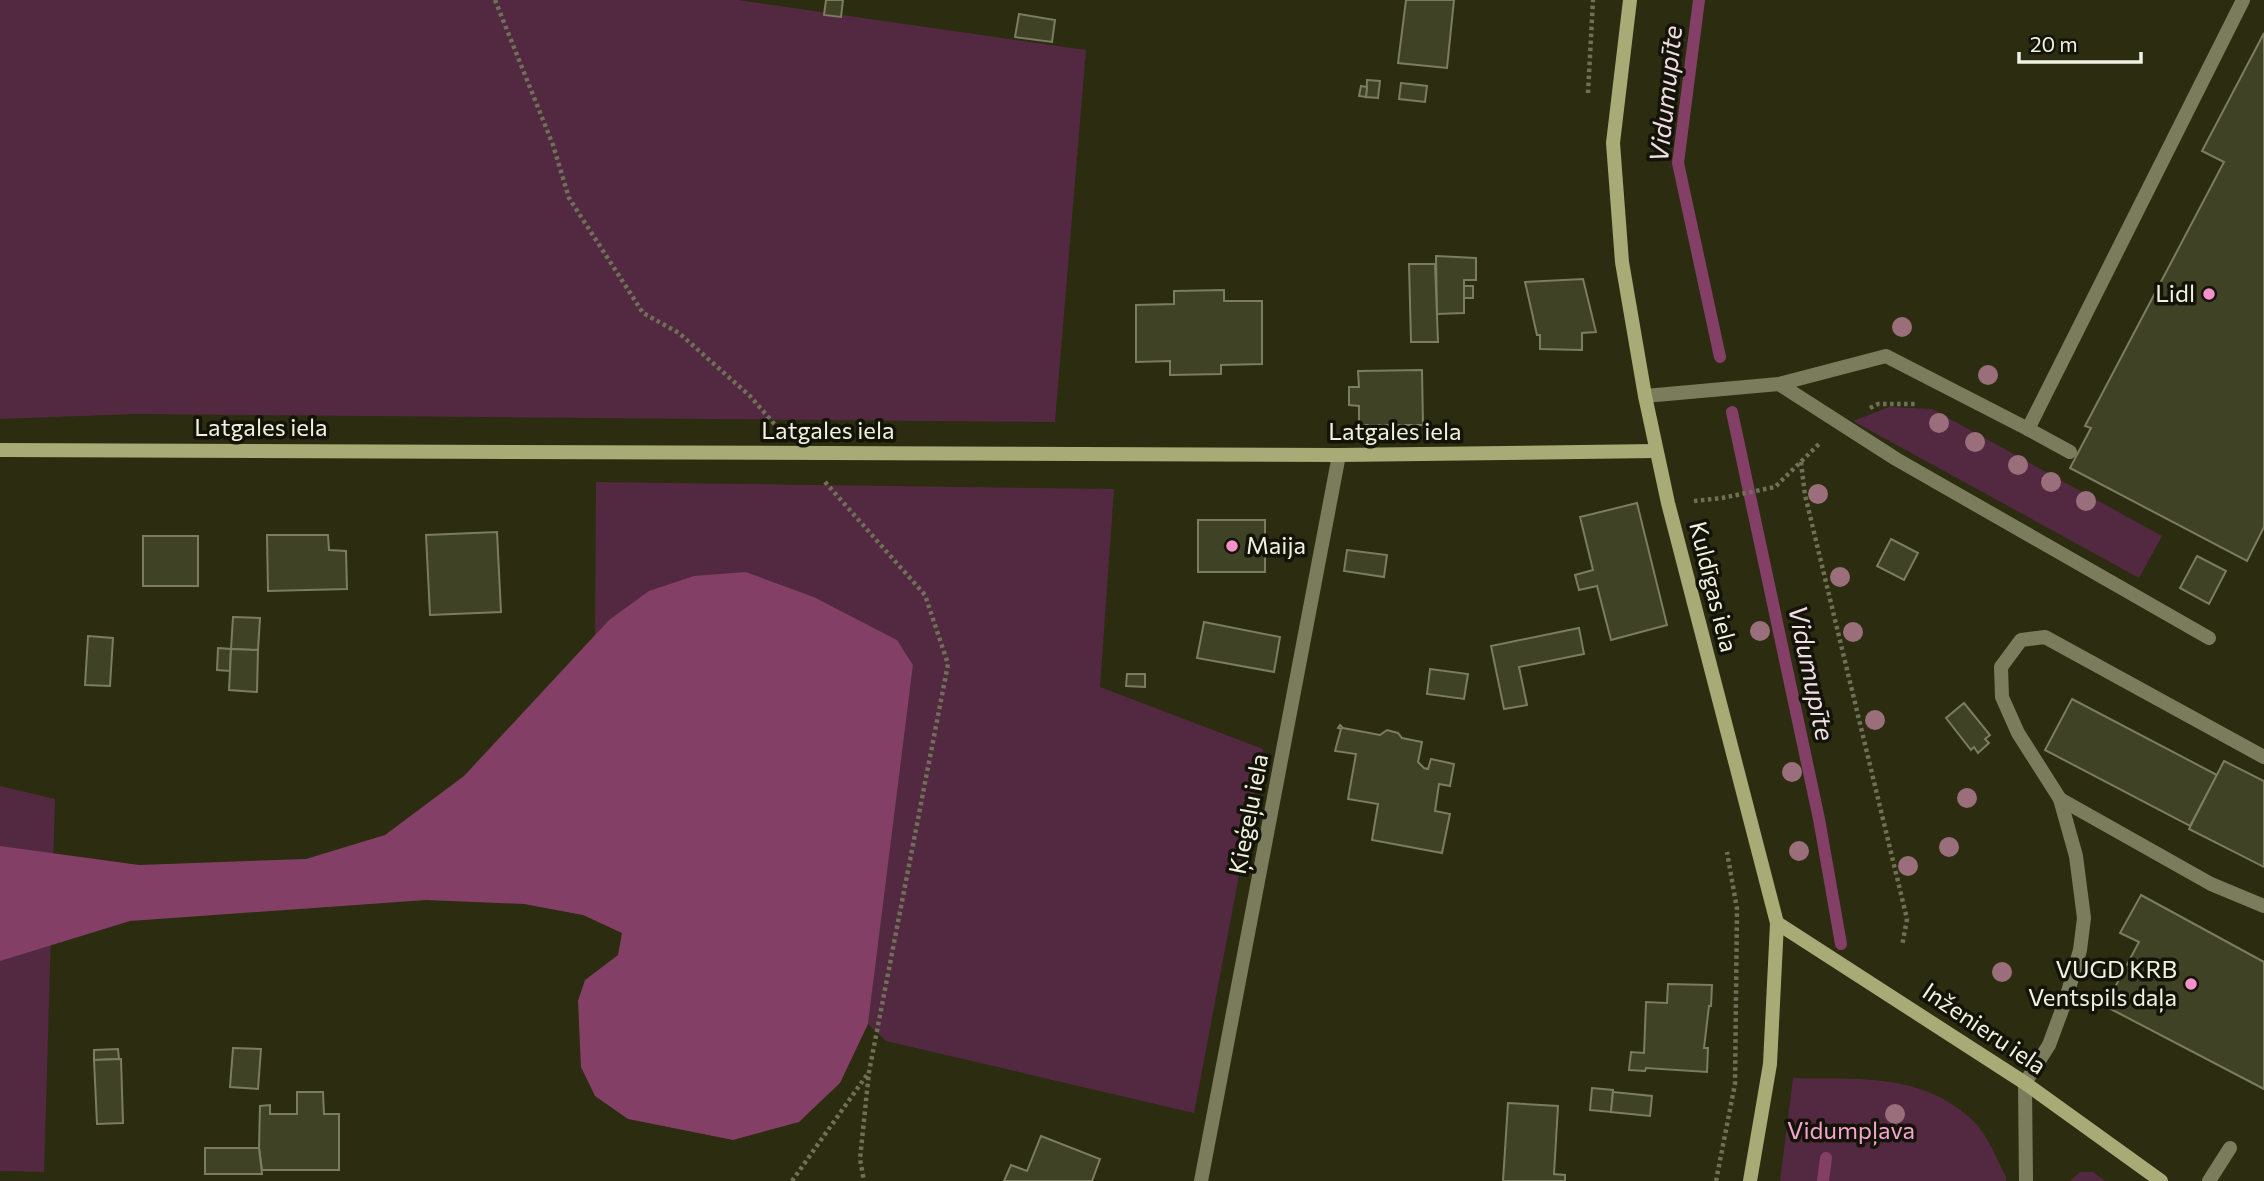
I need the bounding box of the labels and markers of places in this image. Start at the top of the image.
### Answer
place label: Lidl [2155,278,2195,307]
marker: Lidl [2201,286,2217,302]
place label: Maija [1246,530,1306,559]
marker: Maija [1224,538,1240,554]
place label: VUGD KRB Ventspils daļa [2028,954,2177,1013]
marker: VUGD KRB Ventspils daļa [2183,976,2199,992]

